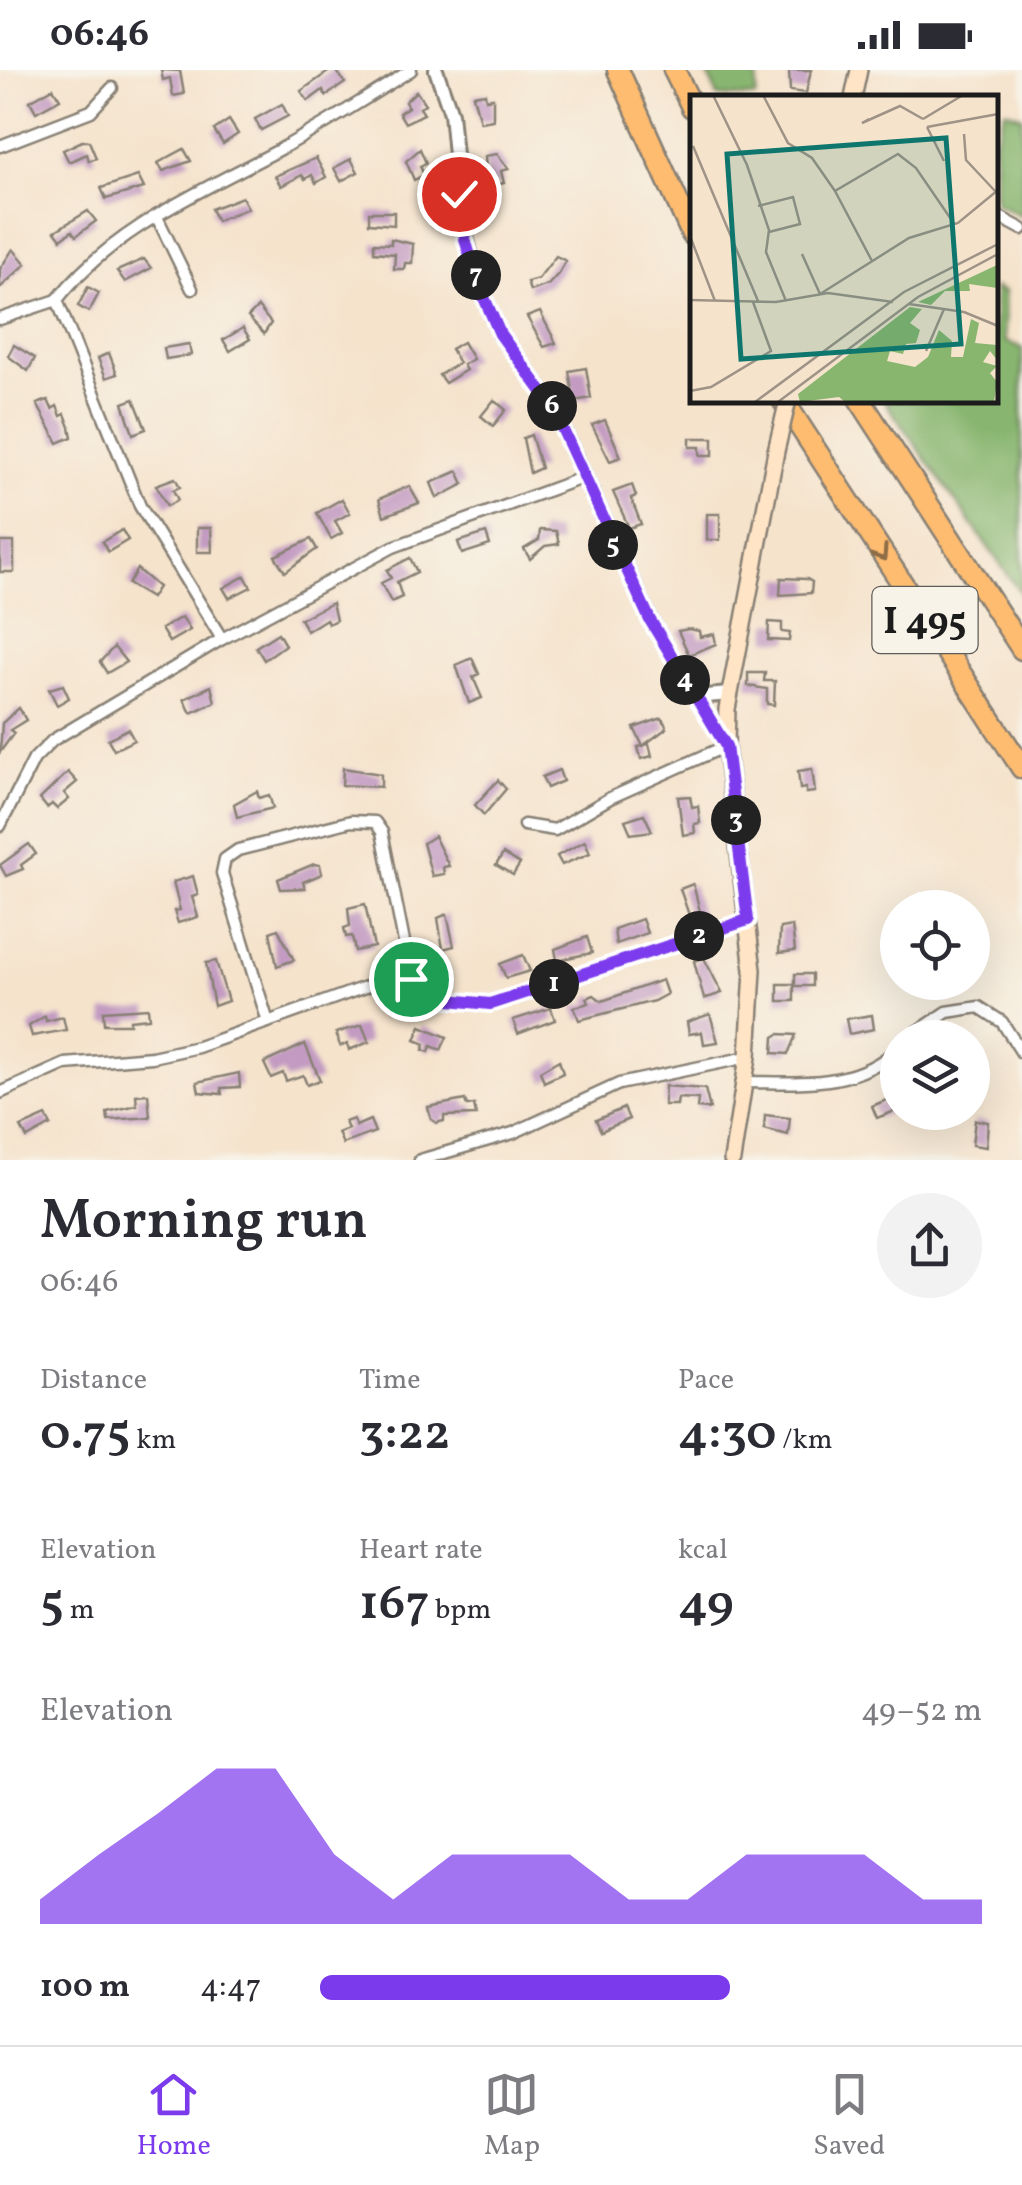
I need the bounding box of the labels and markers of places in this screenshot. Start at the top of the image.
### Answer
pin [417,152,502,237]
pin: 7 [451,250,501,300]
pin: 6 [527,381,577,431]
pin: 5 [588,520,638,570]
pin: 4 [660,655,710,705]
pin: 3 [711,795,761,845]
pin: 2 [674,911,724,961]
pin [369,937,454,1022]
pin: 1 [529,959,579,1009]

